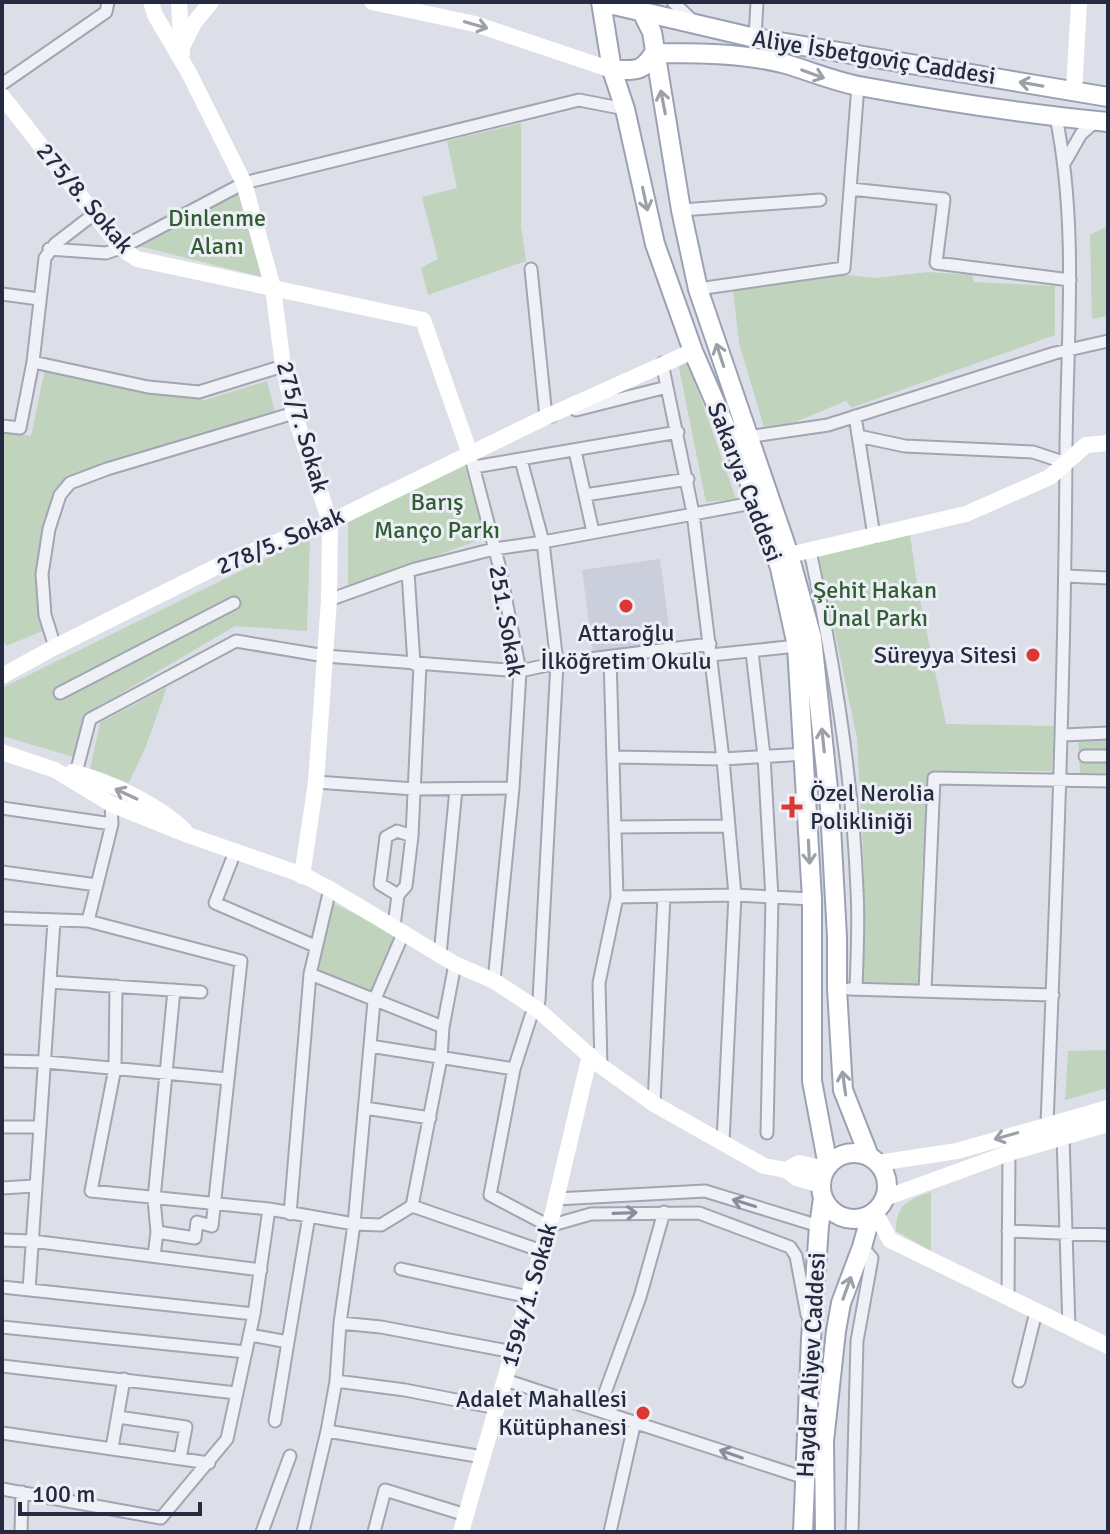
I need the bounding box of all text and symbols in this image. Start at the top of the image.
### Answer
one-way arrow [462,18,488,33]
street label: Aliye İsbetgoviç Caddesi [750,23,998,91]
one-way arrow [801,67,826,82]
one-way arrow [1019,75,1044,90]
one-way arrow [655,90,670,115]
street label: 275/8. Sokak [30,136,140,260]
one-way arrow [638,186,653,212]
park label: Dinlenme Alanı [168,203,266,261]
one-way arrow [711,343,726,368]
street label: 275/7. Sokak [270,358,336,496]
street label: Sakarya Caddesi [701,398,789,566]
park label: Barış Manço Parkı [374,487,500,545]
street label: 278/5. Sokak [212,501,348,581]
street label: 251. Sokak [482,563,532,679]
park label: Şehit Hakan Ünal Parkı [813,575,937,633]
marker: Attaroğlu İlköğretim Okulu [617,597,635,615]
place label: Attaroğlu İlköğretim Okulu [540,618,712,676]
place label: Süreyya Sitesi [874,640,1017,670]
marker: Süreyya Sitesi [1024,646,1042,664]
one-way arrow [815,727,830,754]
place label: Özel Nerolia Polikliniği [810,778,935,836]
one-way arrow [114,786,138,801]
marker: Özel Nerolia Polikliniği [781,796,803,818]
one-way arrow [802,838,817,865]
one-way arrow [836,1070,851,1096]
one-way arrow [993,1129,1019,1144]
one-way arrow [732,1195,757,1209]
one-way arrow [611,1205,638,1221]
street label: 1594/1. Sokak [494,1219,564,1371]
street label: Haydar Aliyev Caddesi [790,1252,832,1478]
one-way arrow [840,1276,855,1301]
place label: Adalet Mahallesi Kütüphanesi [456,1384,627,1442]
marker: Adalet Mahallesi Kütüphanesi [634,1404,652,1422]
one-way arrow [719,1445,744,1460]
scale bar [20,1466,200,1516]
text: 100 m [32,1479,95,1509]

